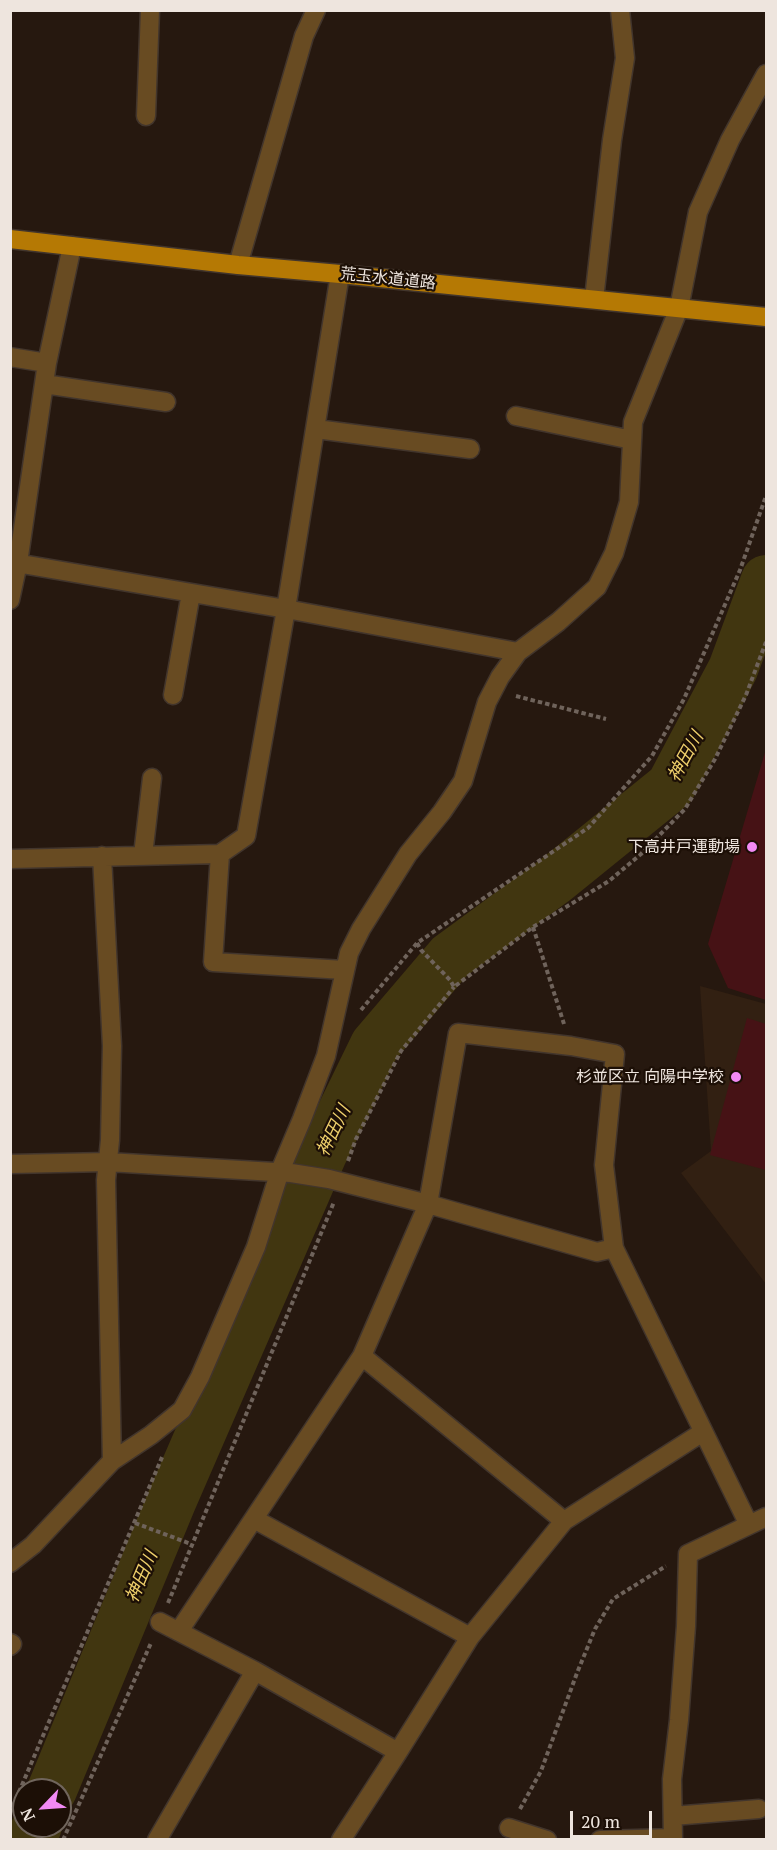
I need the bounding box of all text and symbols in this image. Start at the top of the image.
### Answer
street label: 荒玉水道道路 [339,264,437,294]
water label: 神田川 [663,728,709,786]
place label: 下高井戸運動場 [628,837,740,857]
marker: 下高井戸運動場 [745,840,759,854]
place label: 杉並区立 向陽中学校 [576,1067,724,1087]
marker: 杉並区立 向陽中学校 [729,1070,743,1084]
water label: 神田川 [312,1102,356,1160]
water label: 神田川 [122,1548,162,1606]
north arrow [12,1778,72,1838]
scale bar [573,1799,656,1837]
text: N [15,1805,40,1825]
text: 20 m [581,1809,620,1833]

